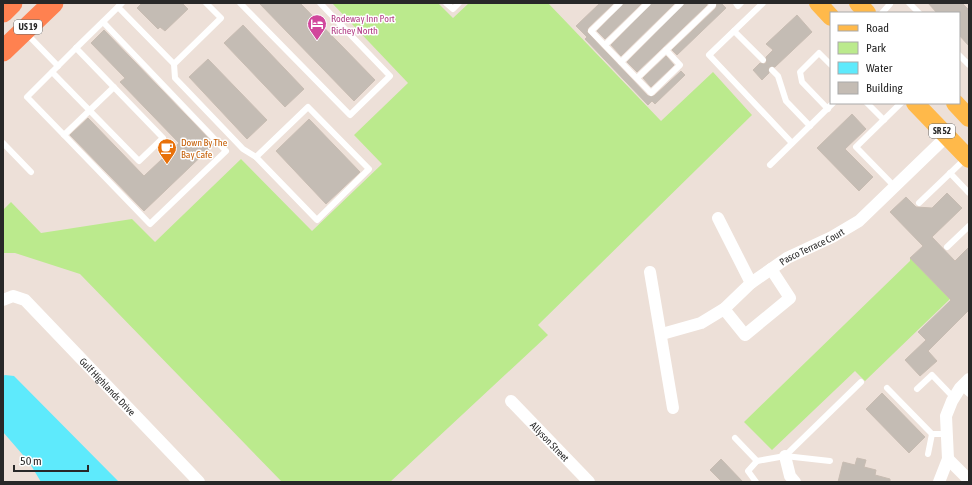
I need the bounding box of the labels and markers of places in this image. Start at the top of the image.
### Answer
hotel icon: Rodeway Inn Port Richey North [306,13,328,41]
place label: Rodeway Inn Port Richey North [331,13,395,36]
cafe icon: Down By The Bay Cafe [156,137,178,165]
place label: Down By The Bay Cafe [181,137,228,160]

